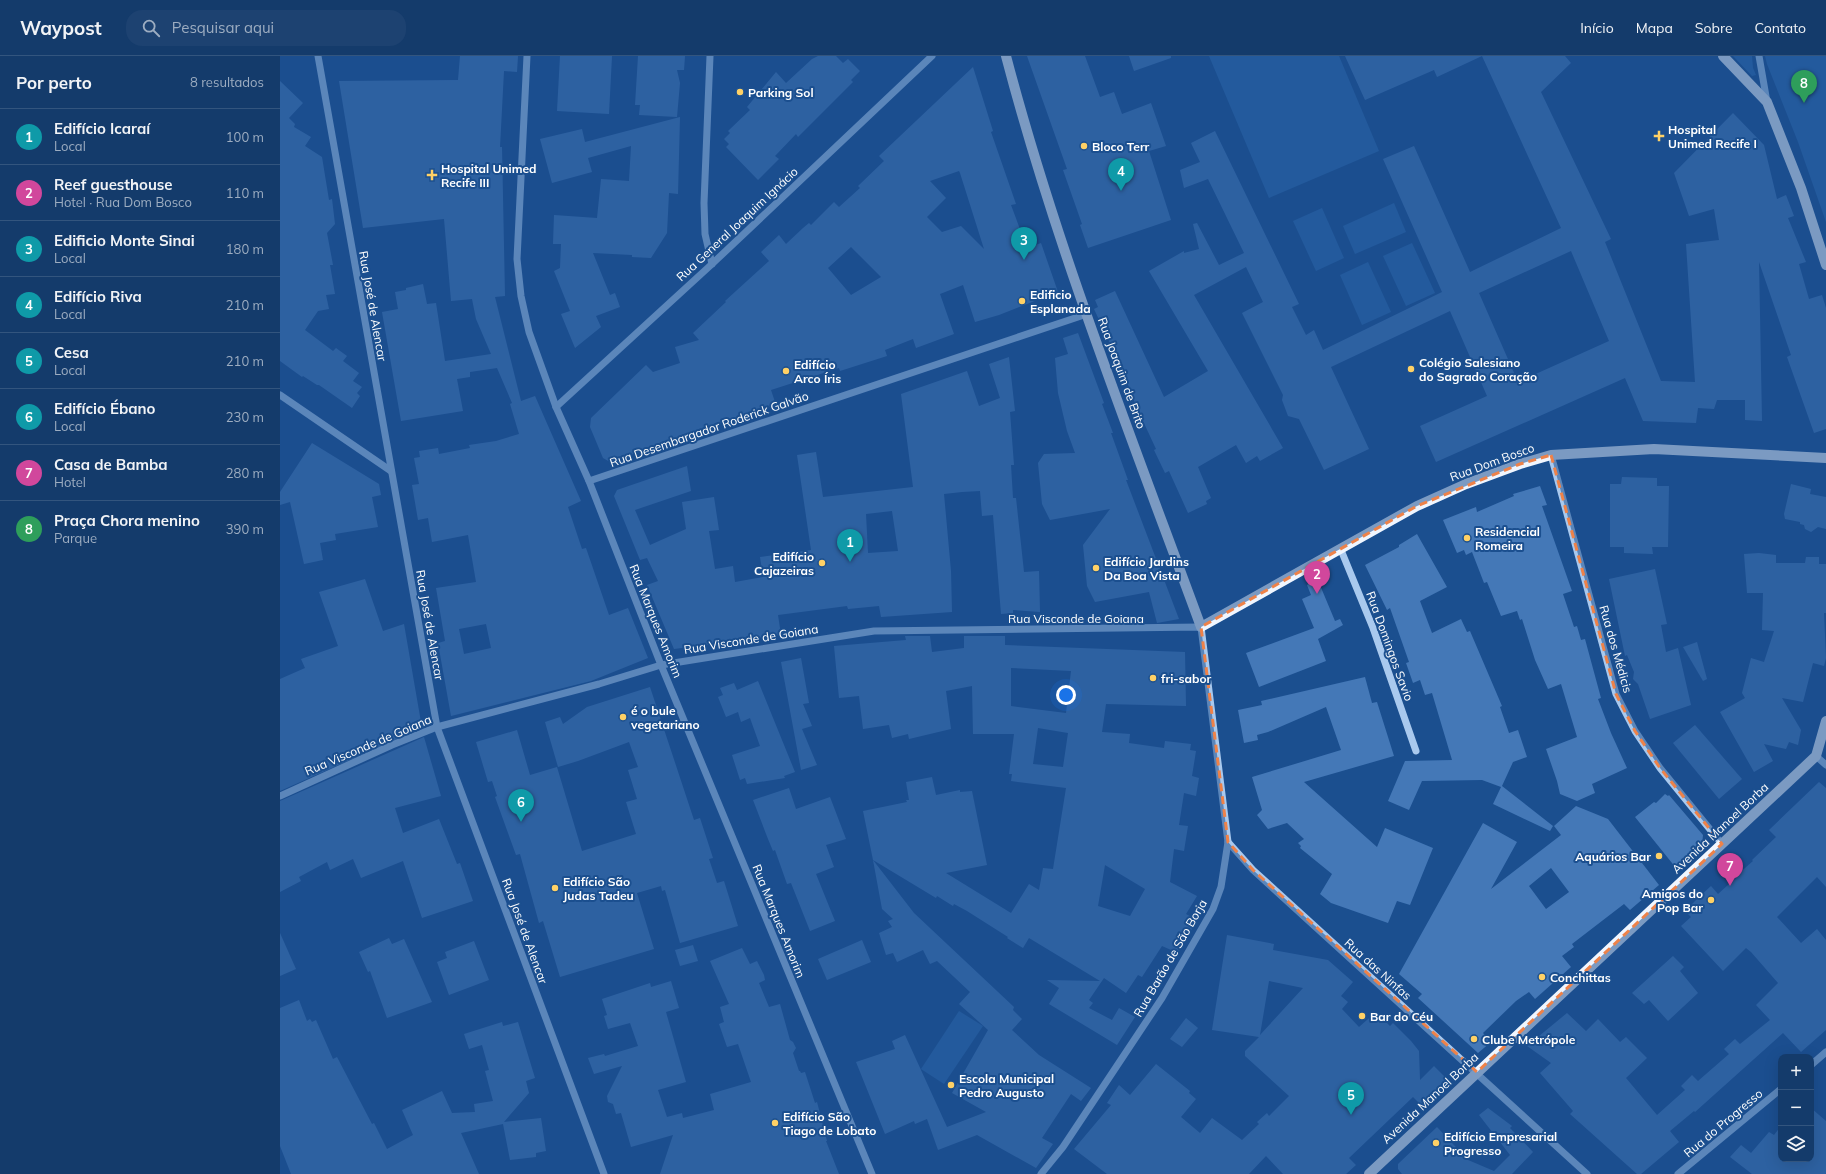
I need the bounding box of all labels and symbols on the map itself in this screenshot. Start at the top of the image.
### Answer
pin: 8 [1791,70,1817,103]
place label: Parking Sol [748,85,814,100]
marker: Parking Sol [735,87,745,97]
place label: Hospital Unimed Recife I [1668,122,1757,151]
marker: Hospital Unimed Recife I [1653,130,1665,142]
place label: Bloco Terr [1092,139,1150,154]
marker: Bloco Terr [1079,141,1089,151]
pin: 4 [1108,158,1134,191]
place label: Hospital Unimed Recife III [441,161,536,190]
street label: Rua General Joaquim Ignácio [673,164,801,284]
marker: Hospital Unimed Recife III [426,169,438,181]
pin: 3 [1011,227,1037,260]
street label: Rua José de Alencar [356,250,390,363]
place label: Edificio Esplanada [1030,287,1091,316]
marker: Edificio Esplanada [1017,296,1027,306]
street label: Rua Joaquim de Brito [1095,315,1149,431]
place label: Colégio Salesiano do Sagrado Coração [1419,355,1537,384]
place label: Edifício Arco Íris [794,357,841,386]
marker: Colégio Salesiano do Sagrado Coração [1406,364,1416,374]
marker: Edifício Arco Íris [781,366,791,376]
street label: Rua Desembargador Roderick Galvão [608,388,810,470]
street label: Rua Dom Bosco [1448,440,1536,484]
place label: Residencial Romeira [1475,524,1540,553]
pin: 1 [837,529,863,562]
marker: Residencial Romeira [1462,533,1472,543]
place label: Edifício Cajazeiras [754,549,814,578]
place label: Edifício Jardins Da Boa Vista [1104,554,1189,583]
marker: Edifício Cajazeiras [817,558,827,568]
pin: 2 [1304,561,1330,594]
street label: Rua Marques Amorim [626,562,686,680]
marker: Edifício Jardins Da Boa Vista [1091,563,1101,573]
street label: Rua José de Alencar [413,569,447,682]
street label: Rua Domingos Savio [1363,589,1417,703]
street label: Rua dos Médicis [1596,604,1636,695]
street label: Rua Visconde de Goiana [1008,611,1144,626]
street label: Rua Visconde de Goiana [683,621,819,657]
place label: fri-sabor [1161,671,1212,686]
marker: fri-sabor [1148,673,1158,683]
your location [1056,685,1076,705]
place label: é o bule vegetariano [630,703,700,732]
street label: Rua Visconde de Goiana [302,712,434,778]
marker: é o bule vegetariano [618,712,628,722]
street label: Avenida Manoel Borba [1669,779,1771,877]
pin: 6 [508,789,534,822]
place label: Aquários Bar [1575,849,1651,864]
marker: Aquários Bar [1654,851,1664,861]
pin: 7 [1717,853,1743,886]
street label: Rua Marques Amorim [749,862,809,980]
place label: Edifício São Judas Tadeu [563,874,634,903]
street label: Rua José de Alencar [499,876,551,987]
marker: Edifício São Judas Tadeu [550,883,560,893]
place label: Amigos do Pop Bar [1642,886,1703,915]
marker: Amigos do Pop Bar [1706,895,1716,905]
street label: Rua Barão de São Borja [1130,896,1210,1020]
street label: Rua das Ninfas [1341,935,1415,1003]
place label: Conchittas [1550,970,1611,985]
marker: Conchittas [1537,972,1547,982]
place label: Bar do Céu [1370,1009,1433,1024]
marker: Bar do Céu [1357,1011,1367,1021]
place label: Clube Metrópole [1482,1032,1576,1047]
marker: Clube Metrópole [1469,1034,1479,1044]
street label: Avenida Manoel Borba [1379,1049,1481,1147]
place label: Escola Municipal Pedro Augusto [959,1071,1054,1100]
marker: Escola Municipal Pedro Augusto [946,1080,956,1090]
pin: 5 [1338,1082,1364,1115]
street label: Rua do Progresso [1680,1086,1766,1160]
place label: Edifício São Tiago de Lobato [783,1109,876,1138]
marker: Edifício São Tiago de Lobato [770,1118,780,1128]
place label: Edifício Empresarial Progresso [1444,1129,1557,1158]
marker: Edifício Empresarial Progresso [1431,1138,1441,1148]

